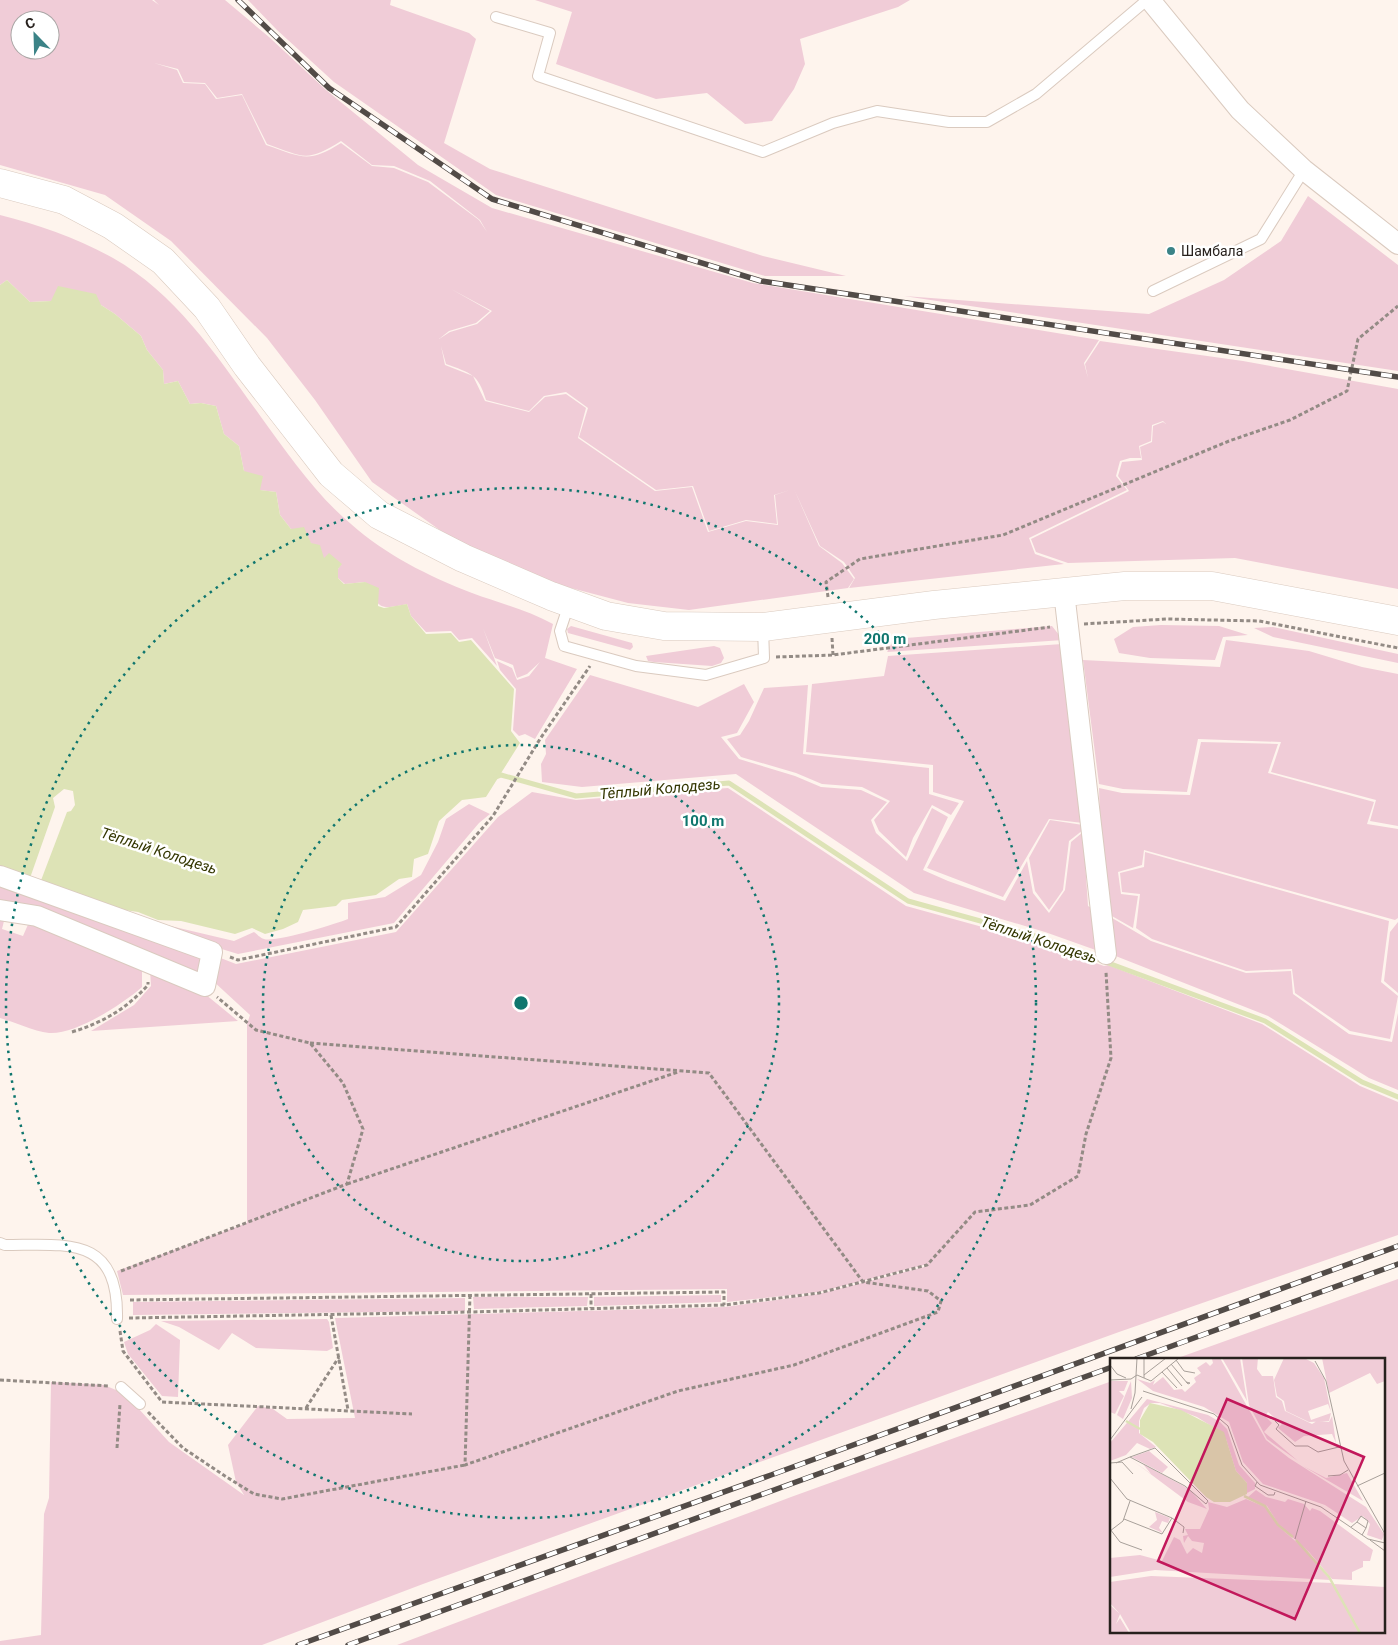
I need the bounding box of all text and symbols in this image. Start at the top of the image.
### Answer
north arrow [10,10,60,60]
text: С [23,14,37,32]
place label: Шамбала [1181,243,1243,259]
marker: Шамбала [1165,245,1177,257]
text: 200 m [864,630,906,648]
water label: Тёплый Колодезь [599,775,721,803]
text: 100 m [682,812,724,830]
water label: Тёплый Колодезь [99,824,220,878]
water label: Тёплый Колодезь [979,913,1100,967]
centre of rings [512,994,530,1012]
inset map [1110,1358,1386,1632]

